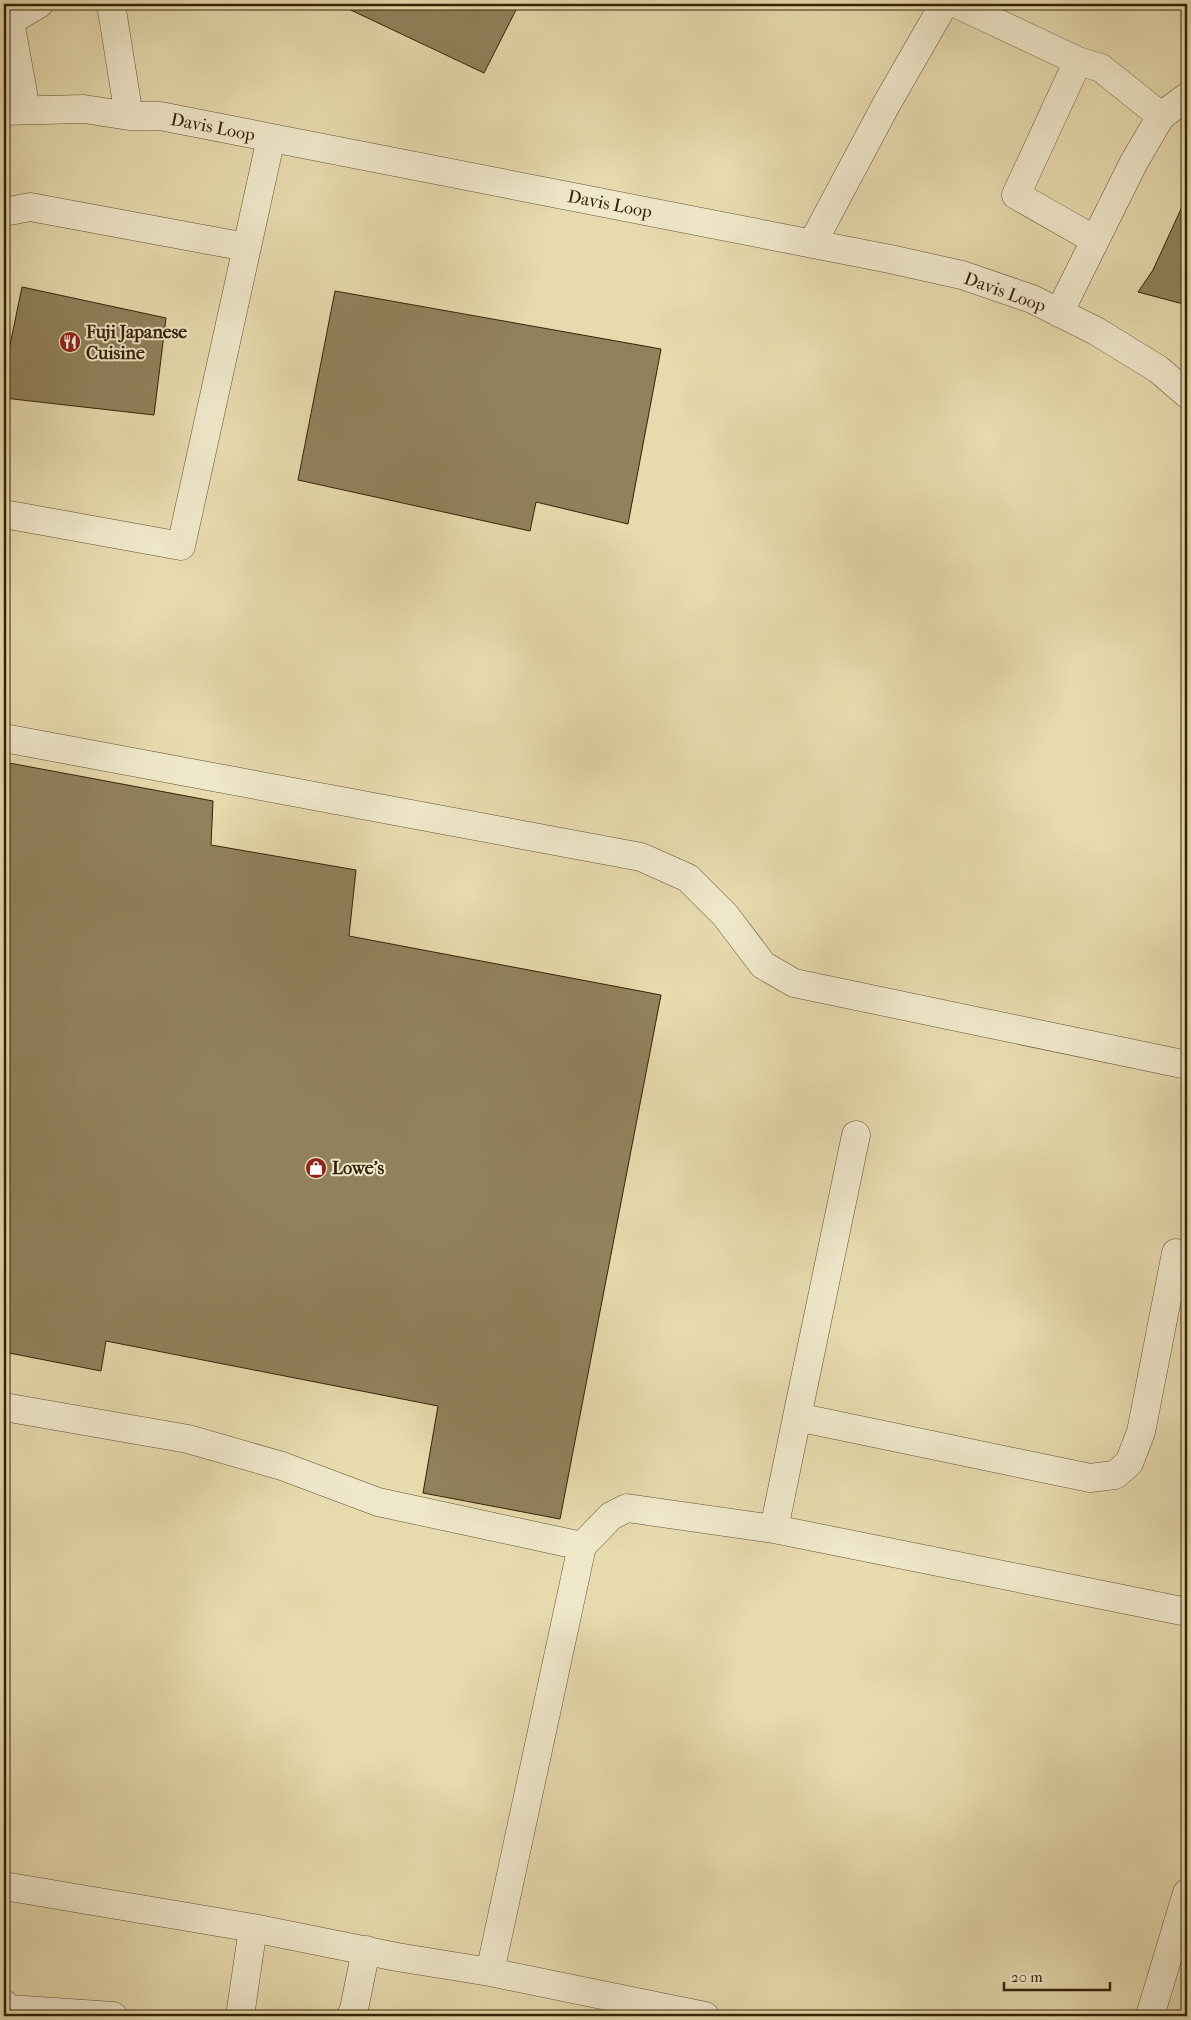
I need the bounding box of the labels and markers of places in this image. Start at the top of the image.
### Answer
place label: Fuji Japanese Cuisine [85,322,187,364]
restaurant icon: Fuji Japanese Cuisine [58,330,82,354]
shop icon: Lowe's [304,1156,328,1180]
place label: Lowe's [332,1158,384,1179]

